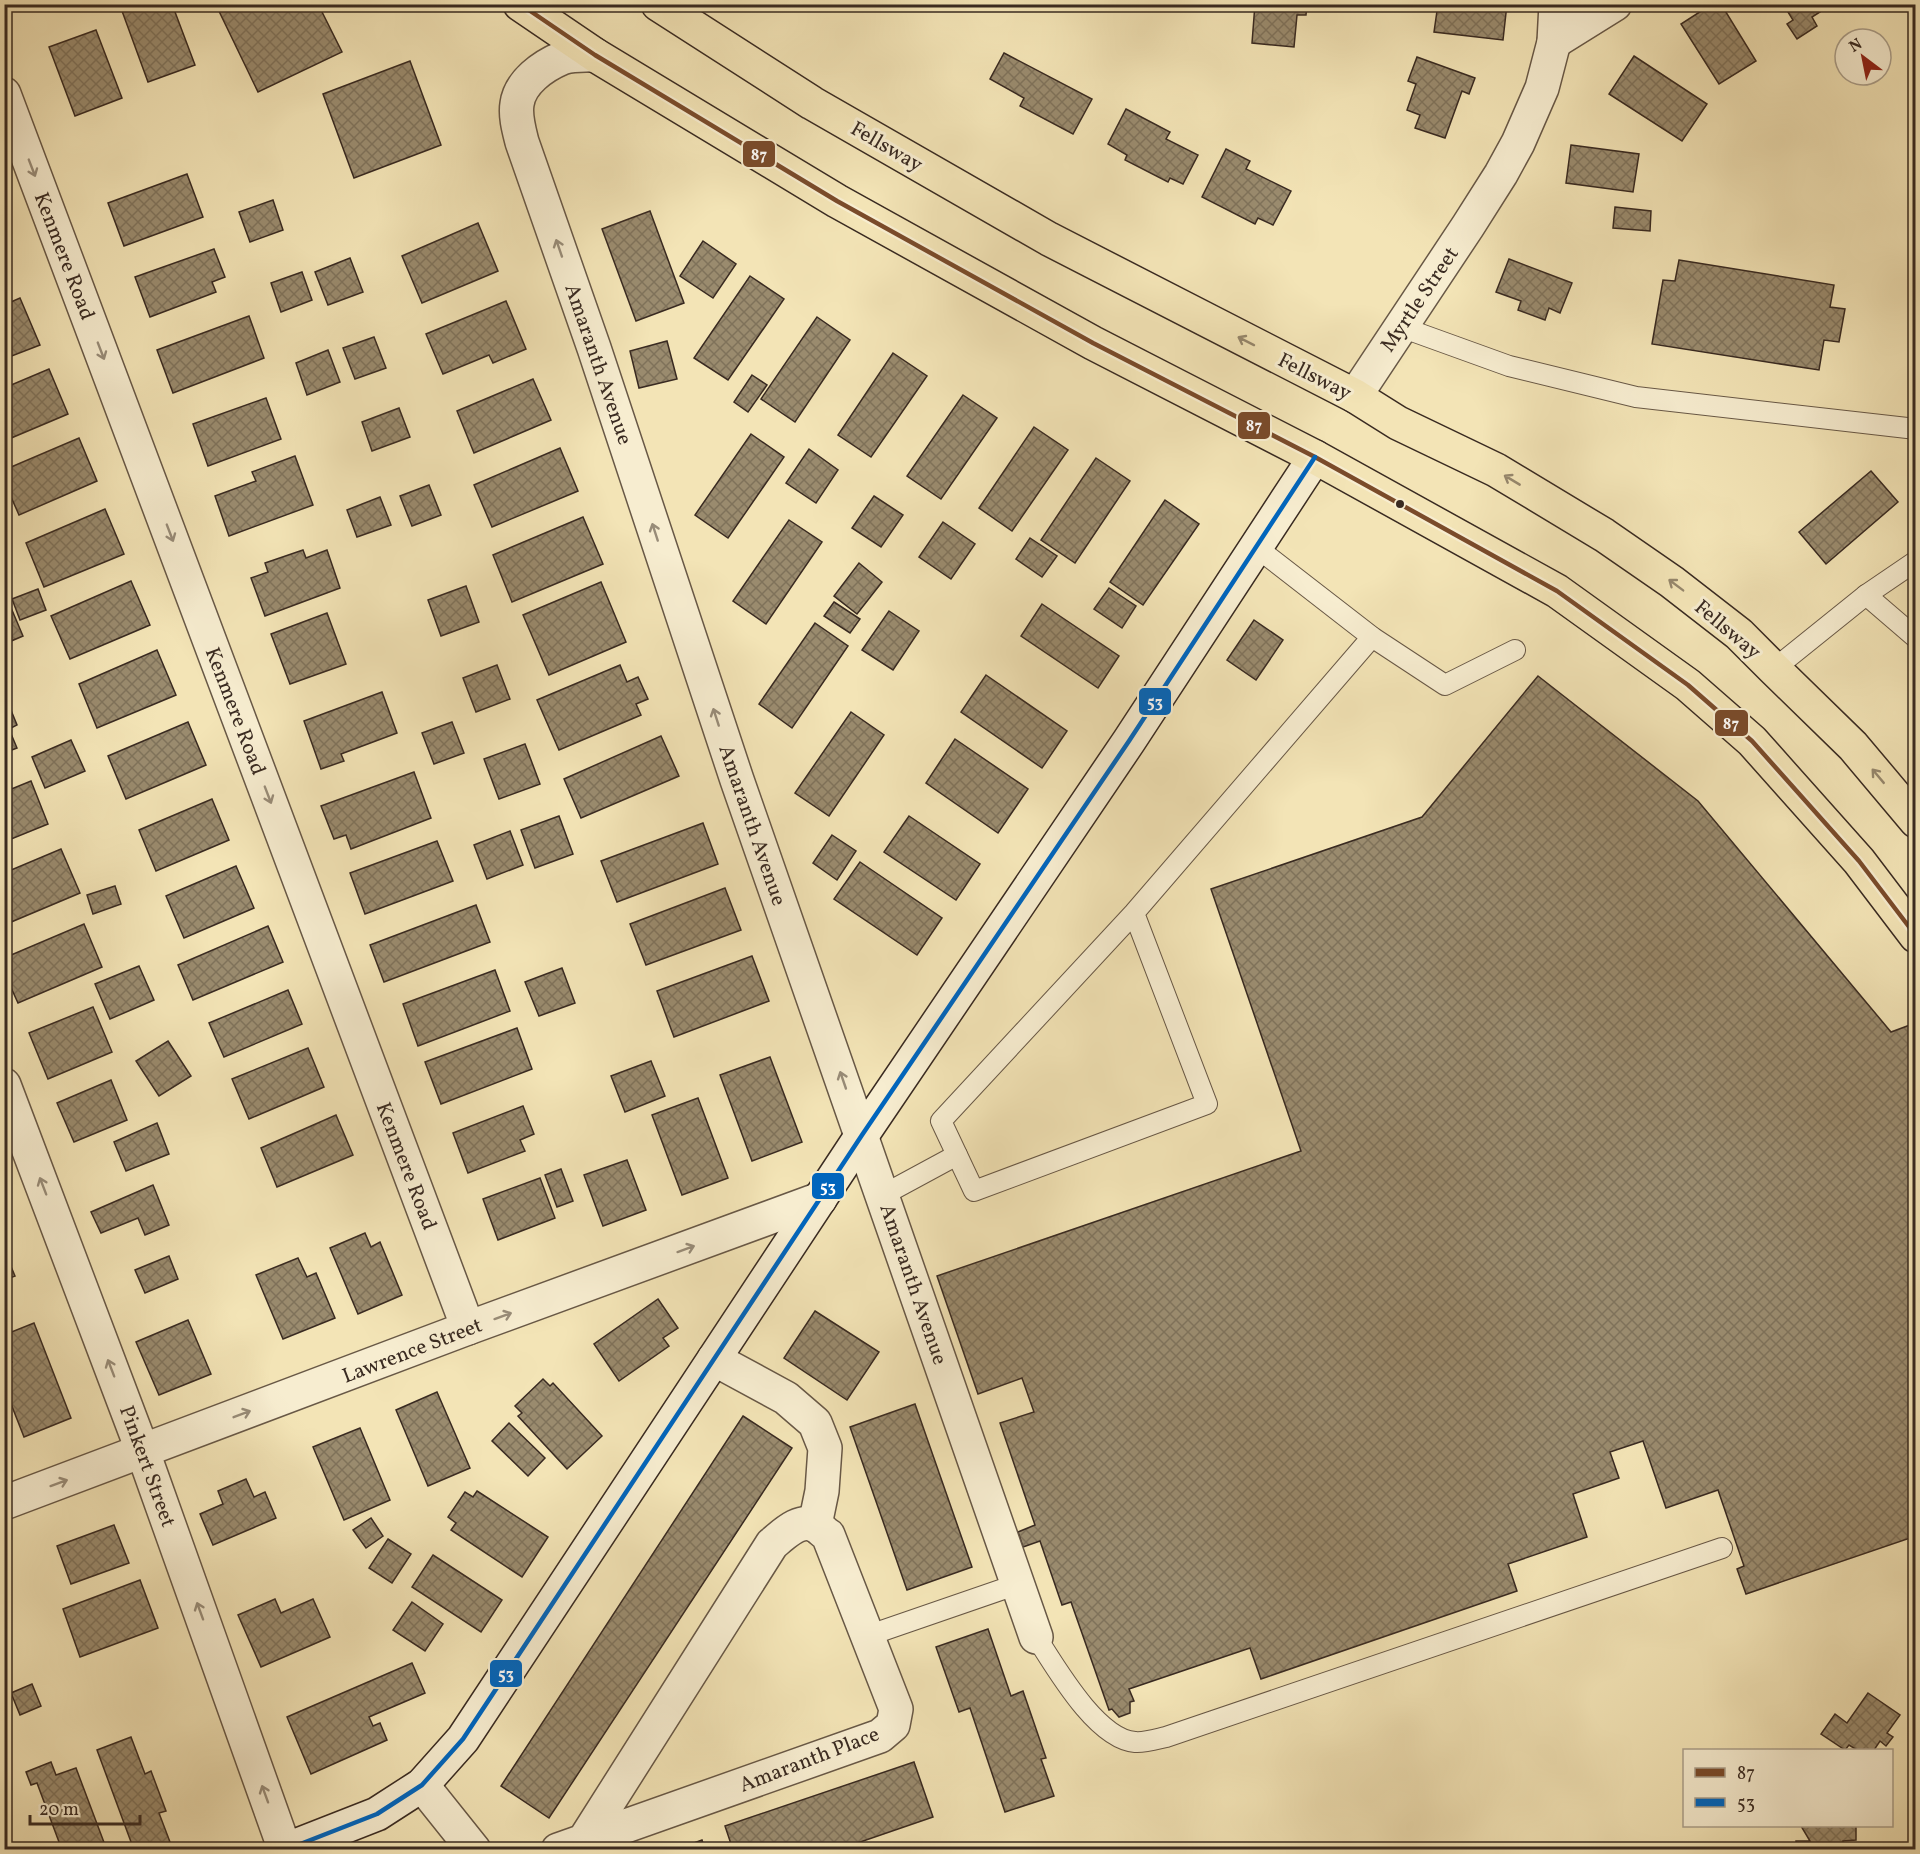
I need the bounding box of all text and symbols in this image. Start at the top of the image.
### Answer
north arrow [1833,27,1893,87]
text: N [1845,33,1867,58]
street label: Fellsway [845,115,928,180]
line badge: 87 [742,140,776,168]
text: 87 [751,145,768,167]
one-way arrow [28,159,39,177]
street label: Kenmere Road [26,188,101,325]
one-way arrow [553,239,564,258]
street label: Myrtle Street [1374,241,1466,358]
street label: Amaranth Avenue [556,280,639,449]
one-way arrow [1238,334,1256,346]
one-way arrow [96,341,107,360]
street label: Fellsway [1272,346,1357,409]
line badge: 87 [1237,411,1271,440]
text: 87 [1246,416,1263,438]
one-way arrow [1504,473,1521,485]
unlabelled marker [1394,498,1406,510]
one-way arrow [648,523,659,542]
one-way arrow [165,524,176,542]
one-way arrow [1668,579,1684,591]
street label: Fellsway [1687,594,1767,667]
street label: Kenmere Road [197,643,272,780]
line badge: 53 [1138,687,1172,716]
text: 53 [1147,692,1163,714]
one-way arrow [710,708,721,727]
line badge: 87 [1714,709,1749,737]
text: 87 [1723,714,1740,736]
street label: Amaranth Avenue [710,741,793,910]
one-way arrow [1871,769,1885,784]
one-way arrow [263,785,274,804]
one-way arrow [836,1071,847,1090]
street label: Kenmere Road [368,1098,443,1235]
line badge: 53 [811,1172,845,1200]
one-way arrow [36,1177,47,1196]
text: 53 [820,1177,836,1199]
street label: Amaranth Avenue [871,1200,954,1369]
one-way arrow [676,1242,695,1253]
one-way arrow [493,1309,512,1320]
street label: Lawrence Street [338,1311,487,1391]
one-way arrow [105,1359,116,1378]
street label: Pinkert Street [111,1402,182,1531]
one-way arrow [232,1408,251,1419]
one-way arrow [49,1477,68,1488]
one-way arrow [193,1602,204,1621]
line badge: 53 [489,1659,523,1688]
text: 53 [498,1664,514,1686]
street label: Amaranth Place [735,1720,884,1800]
legend [1683,1749,1893,1827]
text: 87 [1737,1762,1755,1787]
one-way arrow [259,1785,270,1804]
scale bar [30,1788,140,1826]
text: 53 [1737,1792,1755,1817]
text: 20 m [39,1798,79,1823]

